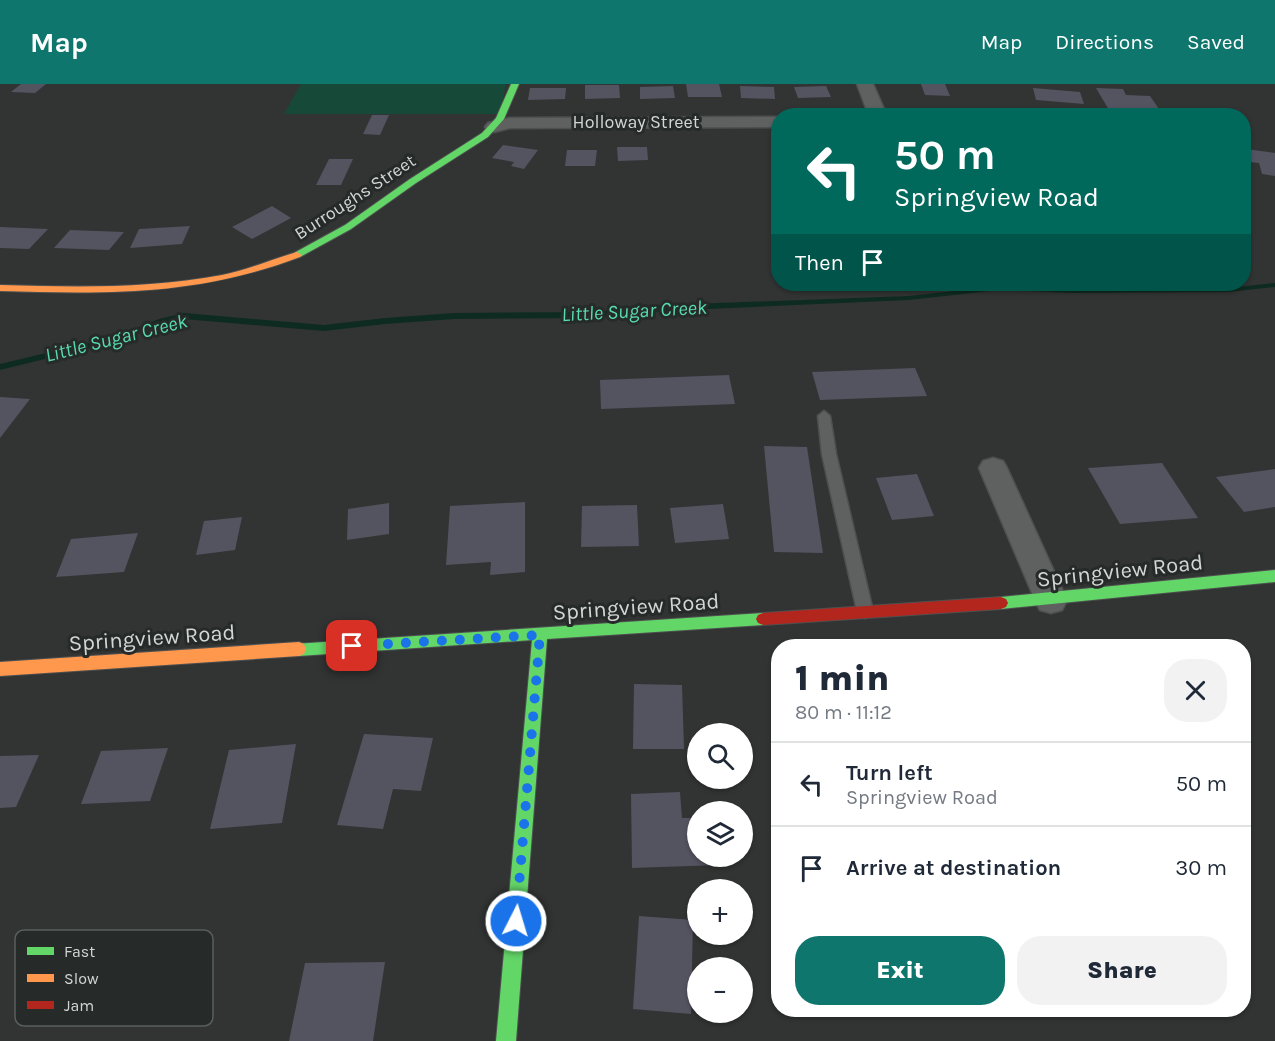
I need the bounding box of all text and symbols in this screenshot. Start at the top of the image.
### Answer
text: Map [30,26,88,59]
text: Map [981,30,1022,54]
text: Directions [1055,30,1154,54]
text: Saved [1187,30,1245,54]
street label: Holloway Street [573,111,700,133]
text: 50 m [894,130,996,180]
icon: left [795,132,873,210]
street label: Burroughs Street [290,150,420,244]
text: Springview Road [894,181,1099,213]
icon: arrive [856,246,889,279]
text: Then [795,250,844,276]
water label: Little Sugar Creek [561,296,708,326]
water label: Little Sugar Creek [43,309,190,367]
street label: Springview Road [1036,549,1204,593]
street label: Springview Road [552,588,720,626]
street label: Springview Road [68,619,236,657]
pin [326,620,377,671]
icon: arrive [335,629,368,662]
text: 1 min [795,657,889,699]
button: close [1164,659,1227,722]
text: 80 m · 11:12 [795,701,892,724]
map controls [687,723,753,1023]
button: search [687,723,753,789]
text: Turn left [846,760,933,786]
icon: left [795,768,828,801]
text: 50 m [1176,771,1227,797]
text: Springview Road [846,786,998,809]
button: layers [687,801,753,867]
icon: arrive [795,852,828,885]
text: Arrive at destination [846,855,1061,881]
text: 30 m [1175,855,1227,881]
button: + [687,879,753,945]
position arrow [484,889,548,953]
legend [15,930,213,1026]
button: Exit [795,936,1005,1005]
button: Share [1017,936,1227,1005]
text: Fast [64,942,95,961]
button: − [687,957,753,1023]
text: Slow [64,969,99,988]
text: Jam [64,996,94,1015]

